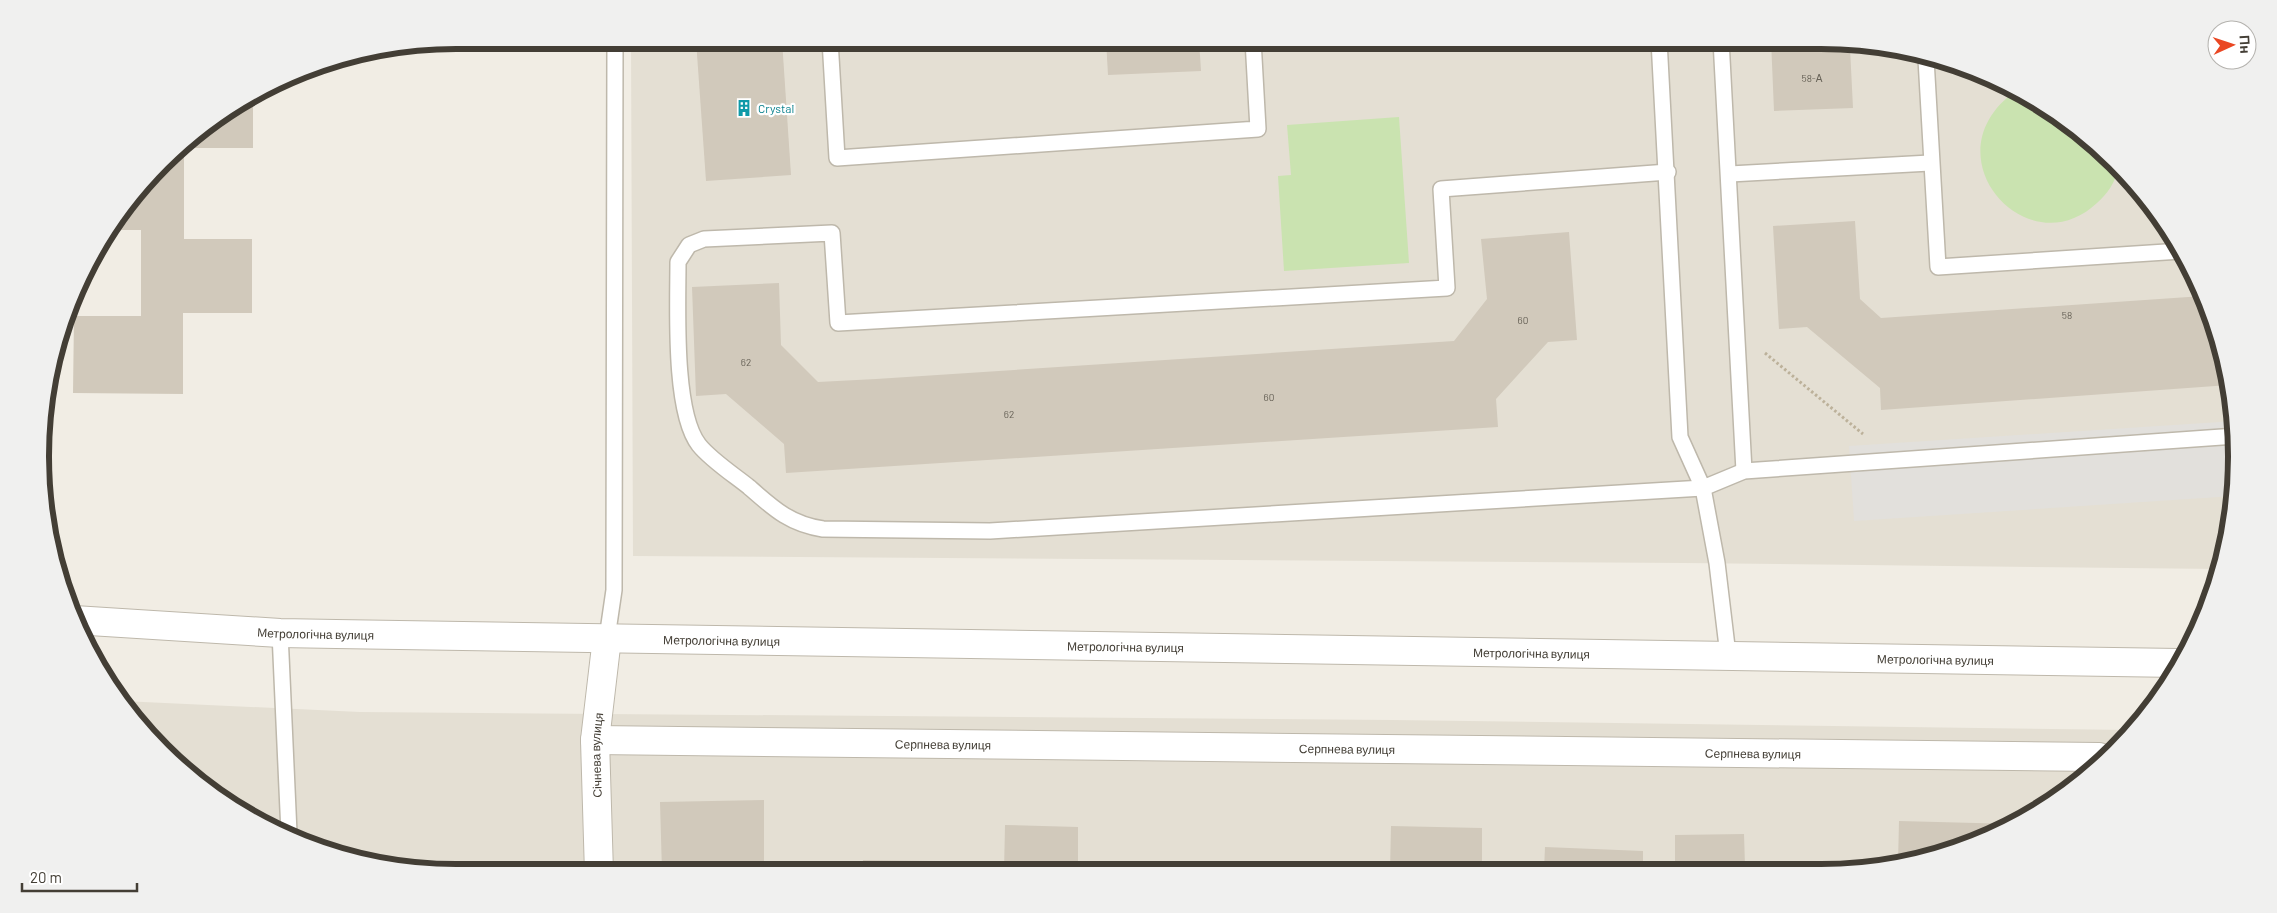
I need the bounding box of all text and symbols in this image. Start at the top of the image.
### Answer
north arrow [2207,20,2257,70]
text: Пн [2237,35,2254,54]
house number: 58-А [1802,72,1823,84]
building icon: Crystal [734,98,754,118]
place label: Crystal [758,101,794,115]
house number: 58 [2062,309,2072,321]
house number: 60 [1518,314,1528,326]
house number: 62 [741,356,751,368]
house number: 60 [1264,391,1274,403]
house number: 62 [1004,408,1014,420]
street label: Метрологічна вулиця [257,625,374,642]
street label: Метрологічна вулиця [663,632,780,649]
street label: Метрологічна вулиця [1067,639,1184,655]
street label: Метрологічна вулиця [1473,645,1590,662]
street label: Метрологічна вулиця [1877,651,1994,668]
street label: Січнева вулиця [588,712,605,798]
street label: Серпнева вулиця [895,736,991,752]
street label: Серпнева вулиця [1299,741,1395,757]
street label: Серпнева вулиця [1705,746,1801,762]
scale bar [22,860,138,892]
text: 20 m [30,868,62,886]

